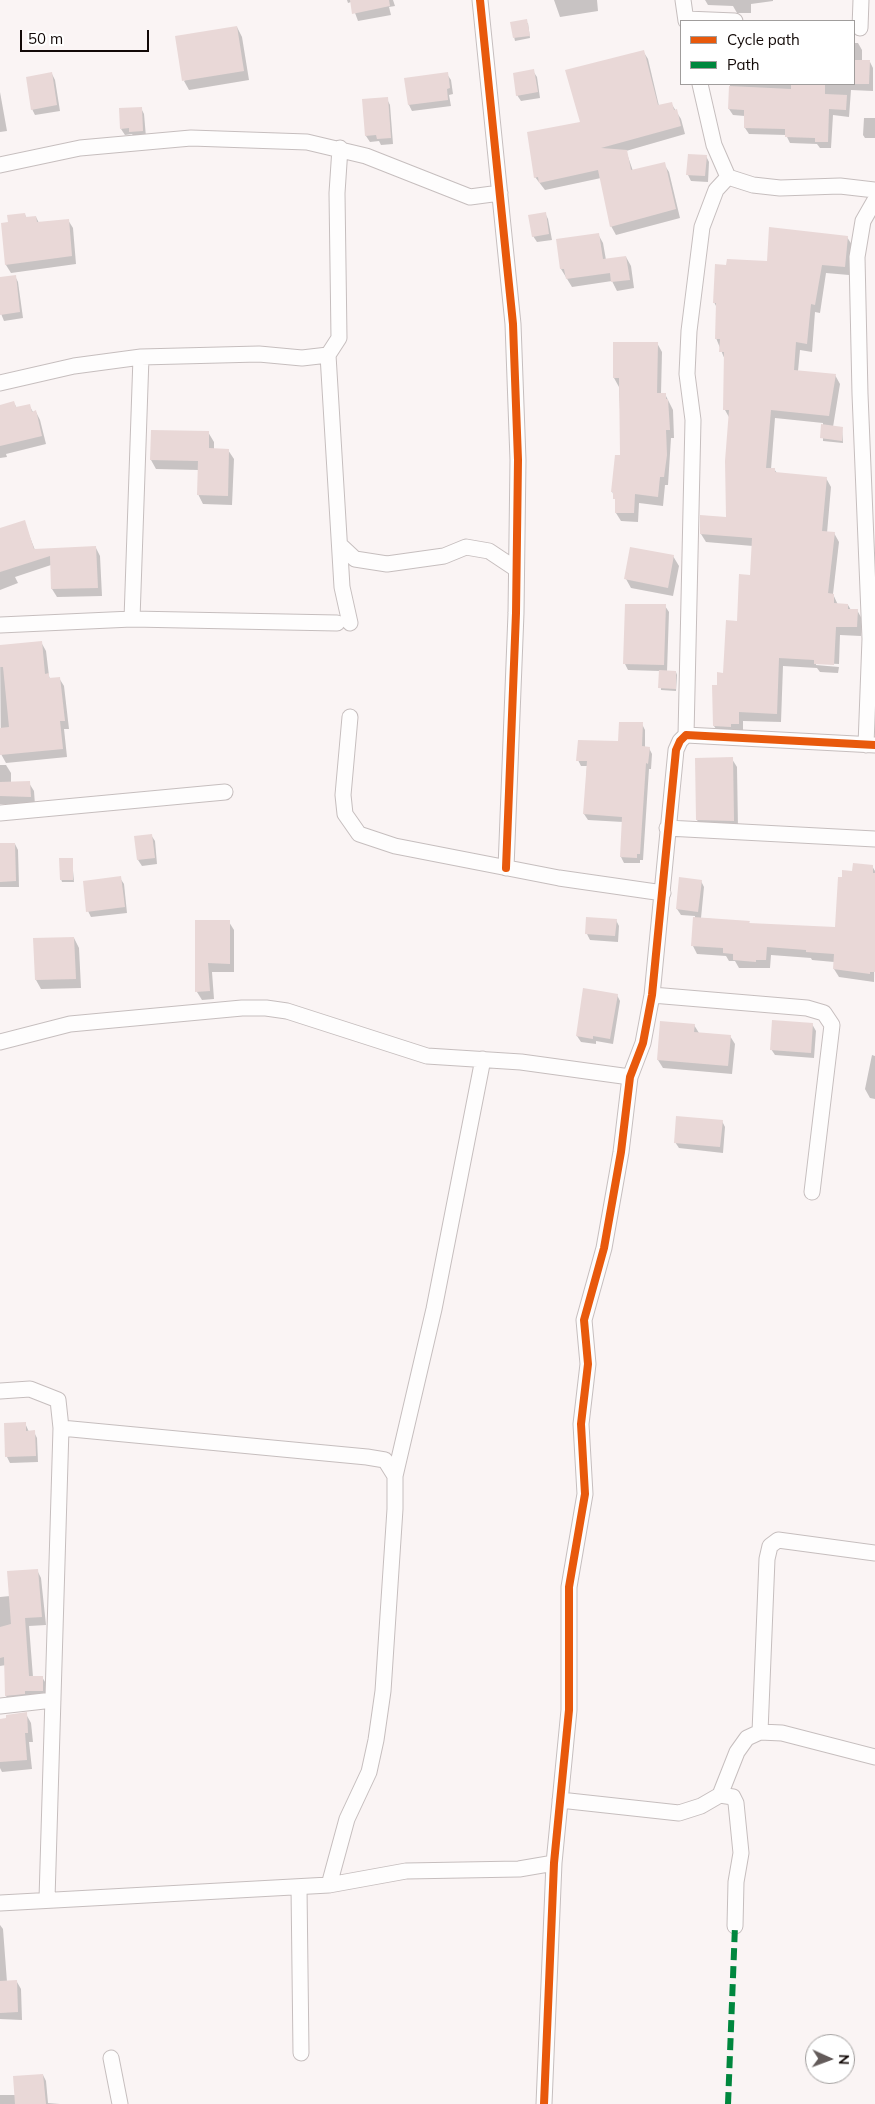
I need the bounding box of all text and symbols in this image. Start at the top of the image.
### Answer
scale bar [22,20,151,52]
legend [680,20,855,85]
text: 50 m [28,29,63,48]
text: Cycle path [727,30,800,49]
text: Path [727,55,759,74]
north arrow [805,2034,855,2084]
text: N [835,2054,853,2065]

